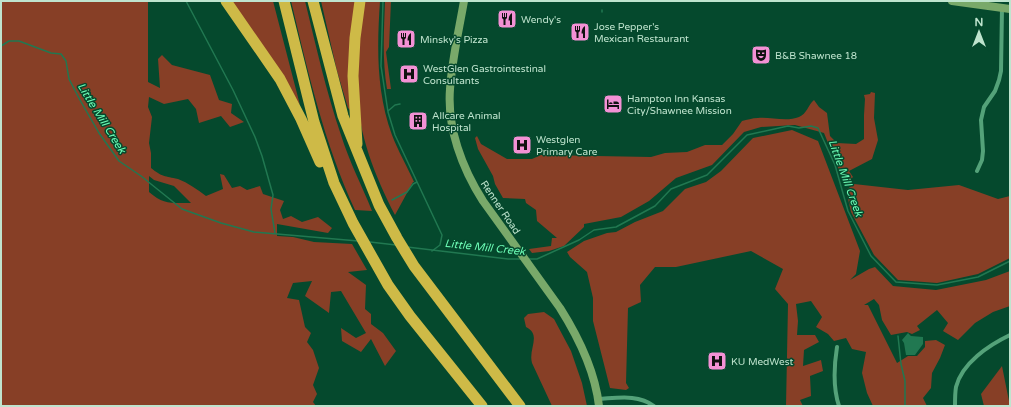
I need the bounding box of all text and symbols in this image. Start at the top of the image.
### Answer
restaurant icon: Wendy's [496,8,518,30]
north arrow [959,12,999,52]
place label: Wendy's [521,14,561,26]
text: N [975,16,983,29]
restaurant icon: Jose Pepper's Mexican Restaurant [569,21,591,43]
place label: Jose Pepper's Mexican Restaurant [594,21,689,45]
restaurant icon: Minsky's Pizza [395,28,417,50]
place label: Minsky's Pizza [420,34,488,46]
theatre icon: B&B Shawnee 18 [750,44,772,66]
place label: B&B Shawnee 18 [775,50,857,62]
hospital icon: WestGlen Gastrointestinal Consultants [398,63,420,85]
place label: WestGlen Gastrointestinal Consultants [423,63,546,87]
water label: Little Mill Creek [75,80,129,157]
hotel icon: Hampton Inn Kansas City/Shawnee Mission [602,93,624,115]
place label: Hampton Inn Kansas City/Shawnee Mission [627,93,732,117]
building icon: Allcare Animal Hospital [407,110,429,132]
place label: Allcare Animal Hospital [432,110,501,134]
hospital icon: Westglen Primary Care [511,134,533,156]
place label: Westglen Primary Care [536,134,598,158]
water label: Little Mill Creek [826,138,866,219]
street label: Renner Road [478,178,523,237]
water label: Little Mill Creek [444,237,527,258]
hospital icon: KU MedWest [706,350,728,372]
place label: KU MedWest [731,356,793,368]

